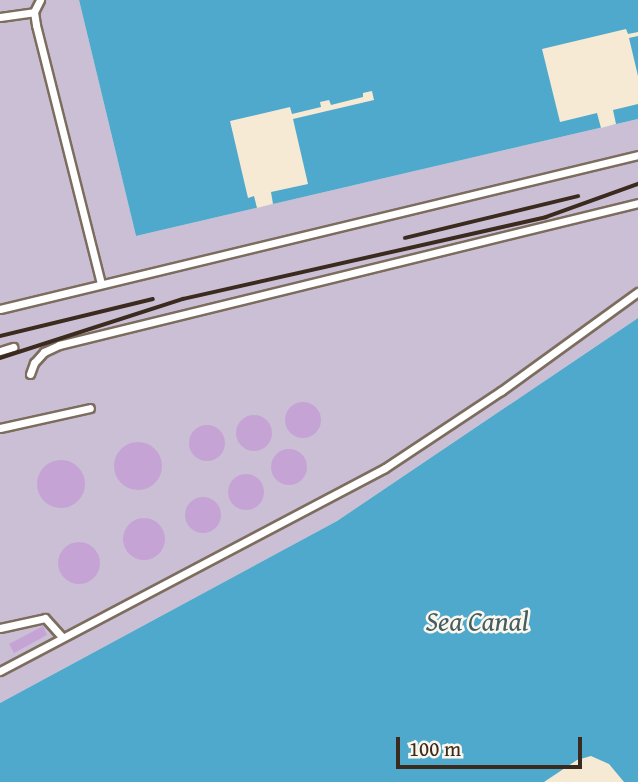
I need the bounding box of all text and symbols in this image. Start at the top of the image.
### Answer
water label: Sea Canal [425,604,529,638]
scale bar [400,722,586,766]
text: 100 m [409,733,461,764]

